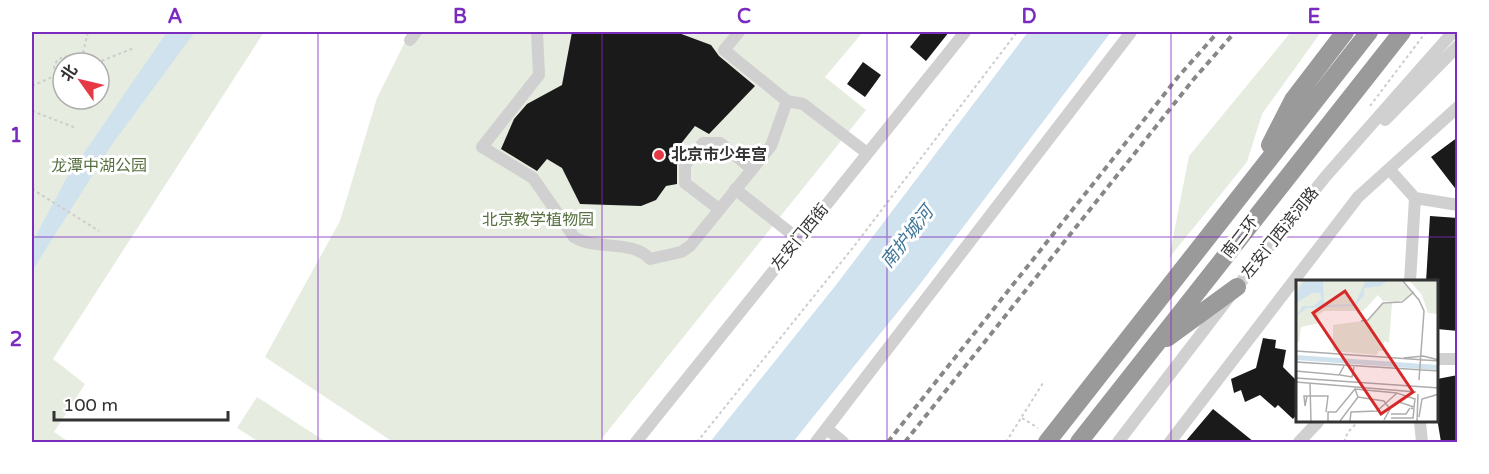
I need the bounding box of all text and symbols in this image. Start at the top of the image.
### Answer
text: A [168,5,183,29]
text: B [453,5,467,29]
text: C [737,5,751,29]
text: D [1021,5,1037,29]
text: E [1308,5,1321,29]
north arrow [51,51,111,111]
text: 北 [57,61,82,85]
text: 1 [10,124,22,148]
place label: 北京市少年宫 [671,145,767,165]
marker: 北京市少年宫 [652,148,666,162]
park label: 龙潭中湖公园 [51,156,147,176]
street label: 左安门西滨河路 [1237,183,1323,283]
water label: 南护城河 [876,199,940,272]
street label: 左安门西街 [767,200,833,274]
park label: 北京教学植物园 [482,210,594,230]
street label: 南二环 [1217,212,1263,262]
inset map [1296,280,1438,423]
text: 2 [10,328,22,352]
scale bar [54,384,228,422]
text: 100 m [63,394,118,416]

